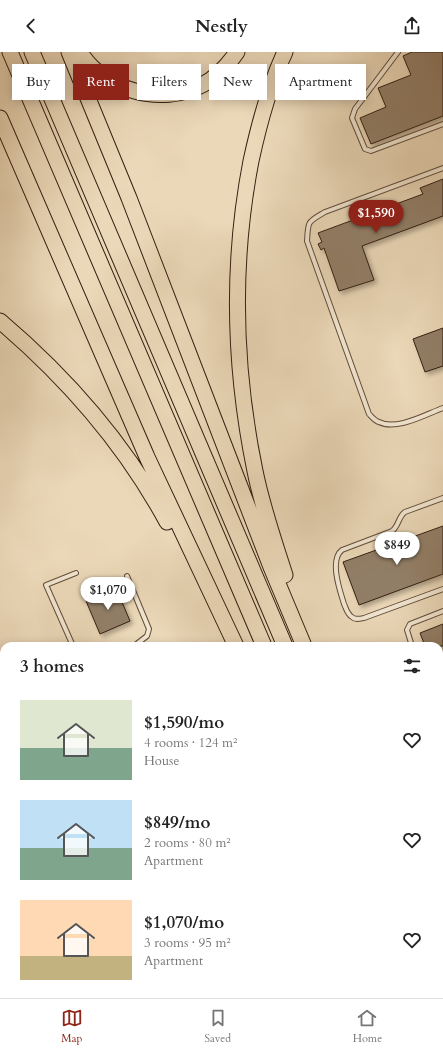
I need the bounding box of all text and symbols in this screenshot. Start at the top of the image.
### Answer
text: Nestly [195,14,248,39]
icon: back [20,15,42,37]
icon: share [401,15,423,37]
chip: Buy [12,64,65,100]
chip: Rent [73,64,129,100]
chip: Filters [137,64,201,100]
chip: New [209,64,267,100]
chip: Apartment [275,64,366,100]
pin: $1,590 [343,200,409,234]
text: $1,590 [357,204,395,222]
pin: $849 [373,532,421,566]
text: $849 [384,536,410,554]
pin: $1,070 [75,577,141,611]
text: $1,070 [89,581,127,599]
text: 3 homes [20,655,84,678]
icon: filters [401,655,423,677]
text: $1,590/mo [144,711,224,734]
icon: home [52,716,100,764]
icon: heart [401,729,423,751]
text: 4 rooms · 124 m² [144,734,237,752]
text: House [144,752,179,770]
text: $849/mo [144,811,210,834]
icon: home [52,816,100,864]
icon: heart [401,829,423,851]
text: 2 rooms · 80 m² [144,834,231,852]
text: Apartment [144,852,203,870]
text: $1,070/mo [144,911,224,934]
icon: home [52,916,100,964]
icon: heart [401,929,423,951]
text: 3 rooms · 95 m² [144,934,231,952]
text: Apartment [144,952,203,970]
tab: Map [61,1007,83,1046]
tab: Saved [204,1007,231,1046]
tab: Home [353,1007,382,1046]

